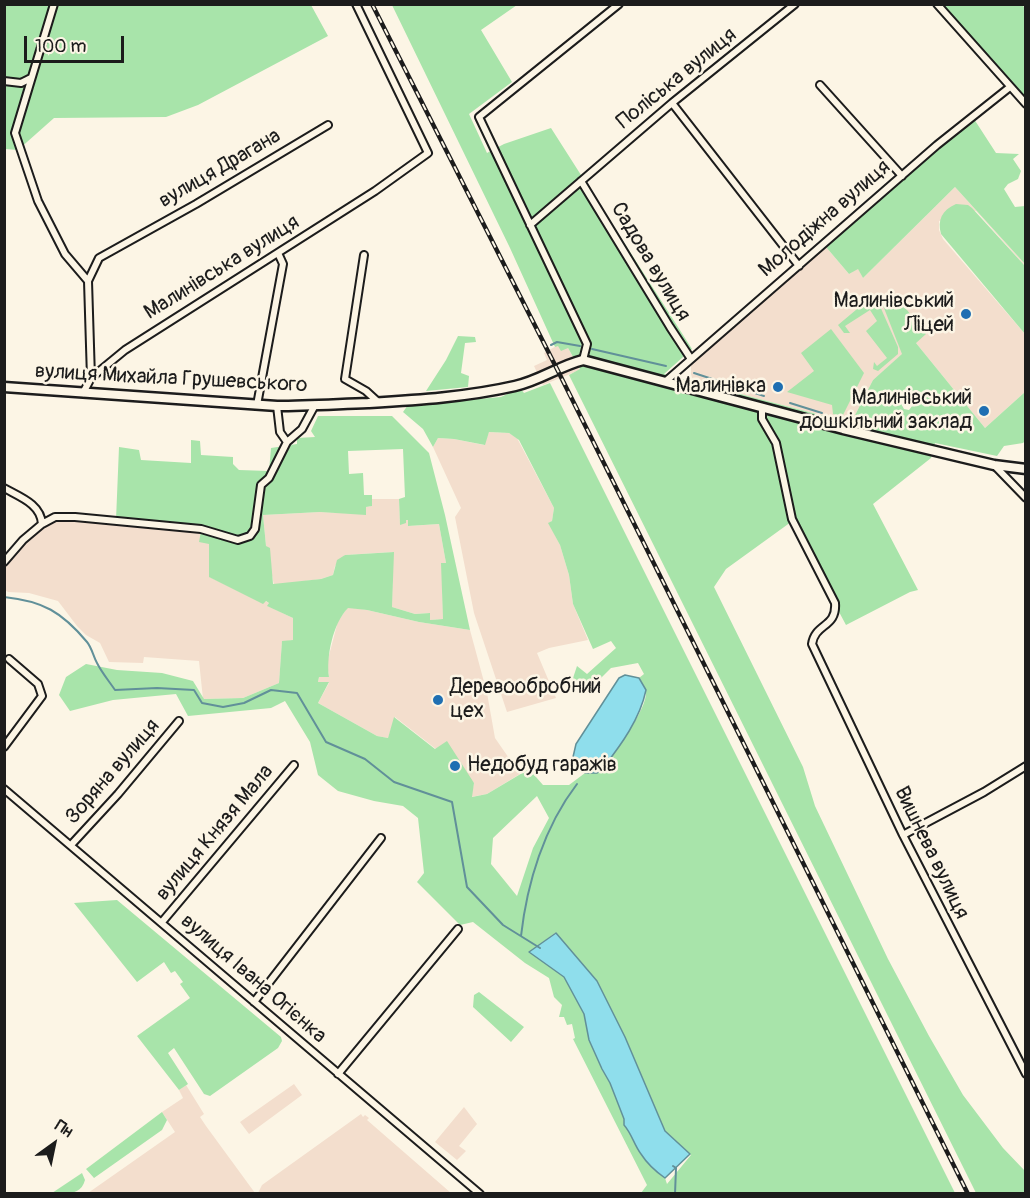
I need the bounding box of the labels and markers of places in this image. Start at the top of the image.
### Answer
place label: Малинівський Ліцей [834,289,954,339]
marker: Малинівський Ліцей [959,307,973,321]
place label: Малинівка [676,374,766,400]
marker: Малинівка [771,380,785,394]
place label: Малинівський дошкільний заклад [799,386,972,436]
marker: Малинівський дошкільний заклад [977,404,991,418]
place label: Деревообробний цех [450,675,601,725]
marker: Деревообробний цех [431,693,445,707]
place label: Недобуд гаражів [467,753,617,779]
marker: Недобуд гаражів [448,759,462,773]

